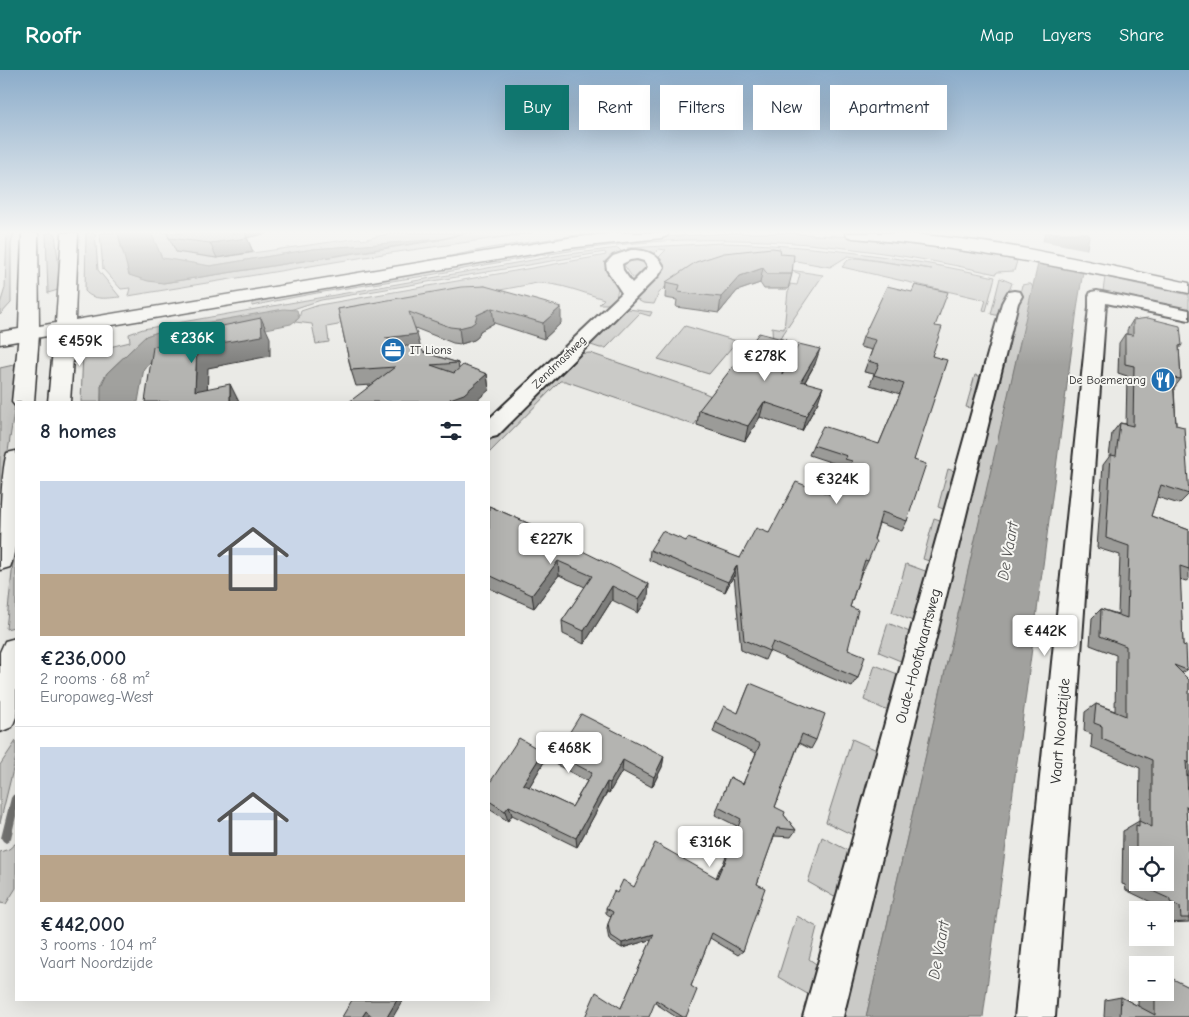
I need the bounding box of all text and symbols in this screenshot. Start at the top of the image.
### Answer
text: Roofr [25,21,81,49]
text: Map [980,25,1014,46]
text: Layers [1042,25,1091,46]
text: Share [1119,25,1164,46]
chip: Buy [505,85,569,130]
chip: Rent [579,85,650,130]
chip: Filters [660,85,743,130]
chip: New [753,85,820,130]
chip: Apartment [830,85,947,130]
pin: €236K [157,322,227,364]
pin: €459K [45,324,115,367]
text: €236K [170,329,214,347]
text: €459K [58,332,102,350]
street label: Zendmastweg [529,333,589,391]
office icon: IT Lions [380,337,406,363]
pin: €278K [730,340,800,382]
place label: IT Lions [410,343,452,357]
text: €278K [744,347,786,365]
restaurant icon: De Boemerang [1150,367,1176,393]
place label: De Boemerang [1069,373,1146,387]
icon: filters [437,417,465,445]
text: 8 homes [40,419,116,443]
pin: €324K [802,462,872,505]
text: €324K [816,470,858,488]
icon: home [208,514,298,604]
water label: De Vaart [994,519,1022,582]
pin: €227K [516,522,586,565]
text: €227K [529,530,573,548]
street label: Oude-Hoofdvaartsweg [891,586,945,726]
pin: €442K [1010,614,1080,657]
text: €442K [1023,622,1067,640]
text: €236,000 [40,646,126,670]
text: 2 rooms · 68 m² [40,670,150,688]
street label: Vaart Noordzijde [1046,677,1074,785]
text: Europaweg-West [40,688,153,706]
pin: €468K [534,732,604,774]
text: €468K [547,739,591,757]
icon: home [208,779,298,869]
pin: €316K [675,826,745,868]
text: €316K [689,833,731,851]
map controls [1129,846,1174,1001]
button: locate [1129,846,1174,891]
button: + [1129,901,1174,946]
text: €442,000 [40,912,125,936]
water label: De Vaart [925,918,953,981]
text: 3 rooms · 104 m² [40,936,156,954]
text: Vaart Noordzijde [40,954,153,972]
button: − [1129,956,1174,1001]

